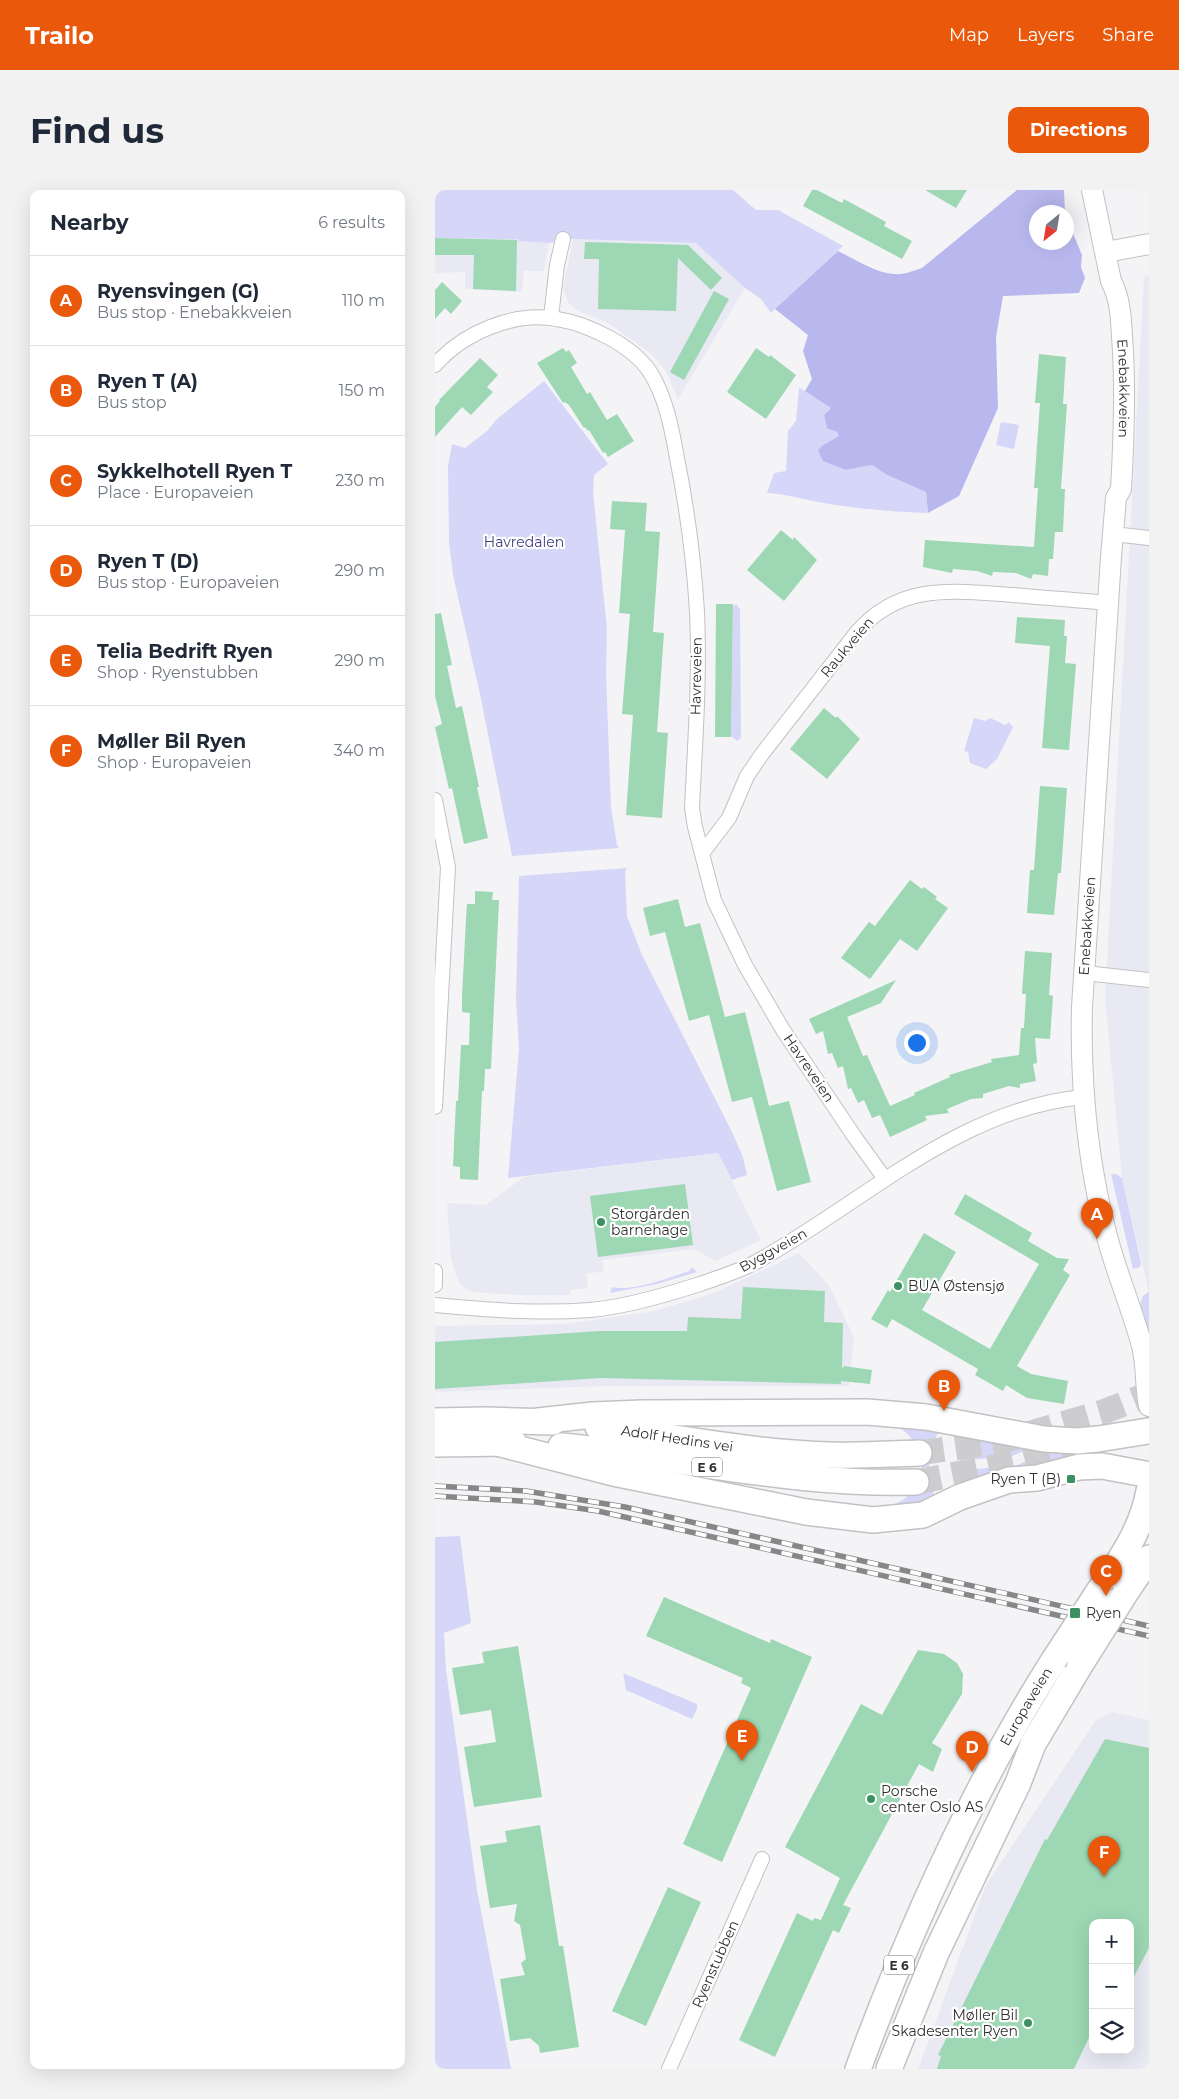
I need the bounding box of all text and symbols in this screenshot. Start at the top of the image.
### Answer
text: Trailo [25,21,94,50]
text: Map [949,24,989,46]
text: Layers [1017,24,1074,46]
text: Share [1102,24,1154,46]
button: Directions [1008,107,1149,153]
text: Find us [30,109,164,152]
north arrow [1029,205,1074,250]
text: Nearby [50,210,129,235]
text: 6 results [318,213,385,232]
text: Ryensvingen (G) [97,280,259,303]
text: A [60,291,72,310]
text: 110 m [342,291,385,310]
text: Bus stop · Enebakkveien [97,303,292,322]
street label: Enebakkveien [1113,338,1133,438]
text: Ryen T (A) [97,370,198,393]
text: B [60,381,72,400]
text: 150 m [338,381,385,400]
text: Bus stop [97,393,167,412]
text: Sykkelhotell Ryen T [97,460,292,483]
text: C [60,471,72,490]
text: 230 m [335,471,385,490]
text: Place · Europaveien [97,483,254,502]
park label: Havredalen [484,533,564,551]
text: Ryen T (D) [97,550,199,573]
text: D [59,561,73,580]
text: 290 m [334,561,385,580]
text: Bus stop · Europaveien [97,573,280,592]
street label: Raukveien [817,613,877,681]
street label: Havreveien [686,637,706,715]
text: Telia Bedrift Ryen [97,640,273,663]
text: E [61,651,71,670]
text: 290 m [334,651,385,670]
text: Shop · Ryenstubben [97,663,259,682]
text: Møller Bil Ryen [97,730,246,753]
text: F [61,741,71,760]
text: 340 m [334,741,385,760]
text: Shop · Europaveien [97,753,251,772]
street label: Enebakkveien [1075,876,1099,976]
street label: Havreveien [780,1030,838,1106]
your location [904,1030,930,1056]
pin: A [1081,1198,1113,1239]
place label: Storgården barnehage [611,1205,690,1239]
marker: Storgården barnehage [595,1216,607,1228]
street label: Byggveien [736,1224,810,1276]
place label: BUA Østensjø [908,1277,1005,1295]
marker: BUA Østensjø [892,1280,904,1292]
pin: B [928,1370,960,1411]
street label: Adolf Hedins vei [620,1421,734,1455]
road number: E 6 [692,1458,722,1476]
place label: Ryen T (B) [990,1470,1061,1488]
marker: Ryen T (B) [1065,1473,1077,1485]
pin: C [1090,1555,1122,1596]
place label: Ryen [1086,1604,1121,1622]
marker: Ryen [1068,1606,1082,1620]
street label: Europaveien [996,1664,1056,1749]
pin: E [726,1720,758,1761]
pin: D [956,1731,988,1772]
place label: Porsche center Oslo AS [881,1782,983,1816]
marker: Porsche center Oslo AS [865,1793,877,1805]
pin: F [1088,1836,1120,1877]
street label: Ryenstubben [688,1917,742,2011]
map controls [1089,1919,1134,2054]
button: + [1089,1919,1134,1964]
road number: E 6 [884,1956,914,1974]
button: − [1089,1964,1134,2009]
place label: Møller Bil Skadesenter Ryen [892,2006,1018,2040]
button: layers [1089,2009,1134,2054]
marker: Møller Bil Skadesenter Ryen [1022,2017,1034,2029]

